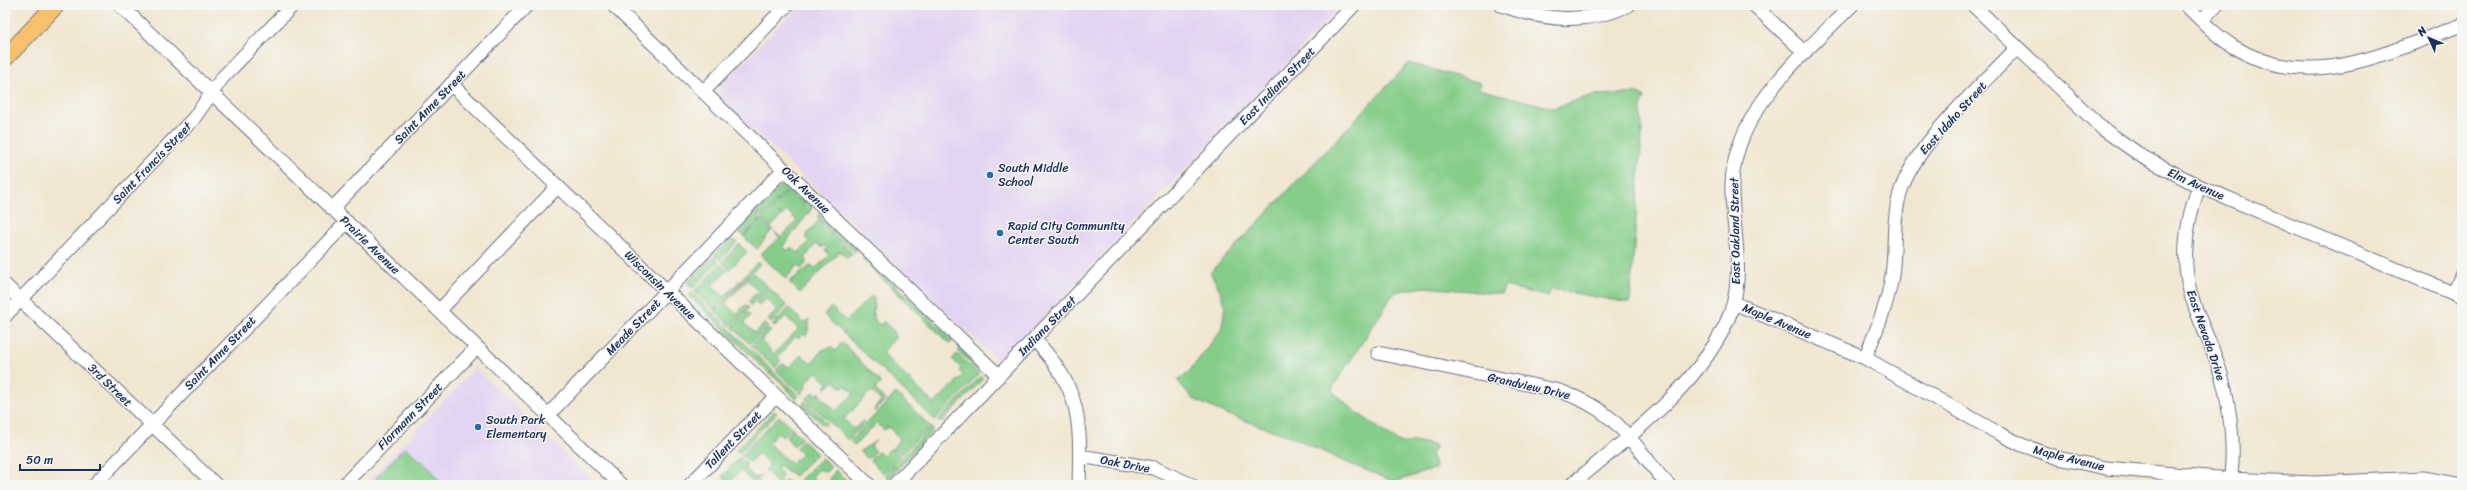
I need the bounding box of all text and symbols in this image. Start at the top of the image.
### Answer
north arrow [2409,18,2449,58]
text: N [2412,22,2432,41]
street label: East Indiana Street [1233,41,1321,131]
street label: Saint Anne Street [388,65,472,149]
street label: East Idaho Street [1914,76,1992,160]
street label: Saint Francis Street [107,116,198,209]
place label: South Middle School [998,157,1069,193]
street label: Oak Avenue [776,161,836,219]
street label: Elm Avenue [2164,162,2228,206]
marker: South Middle School [985,170,995,180]
street label: East Oakland Street [1723,176,1747,285]
street label: Prairie Avenue [334,210,406,280]
place label: Rapid City Community Center South [1008,215,1126,251]
marker: Rapid City Community Center South [995,228,1005,238]
street label: Wisconsin Avenue [619,245,701,326]
street label: East Nevada Drive [2180,287,2232,384]
street label: Indiana Street [1012,290,1083,362]
street label: Meade Street [600,293,666,361]
street label: Maple Avenue [1739,297,1815,345]
street label: Saint Anne Street [178,311,262,395]
street label: 3rd Street [82,358,138,412]
street label: Grandview Drive [1485,366,1573,406]
street label: Flormann Street [372,377,448,455]
street label: Tallent Street [699,405,767,475]
place label: South Park Elementary [486,409,547,445]
marker: South Park Elementary [473,422,483,432]
street label: Maple Avenue [2031,438,2107,478]
scale bar [20,446,100,472]
street label: Oak Drive [1098,448,1152,480]
text: 50 m [26,449,53,471]

